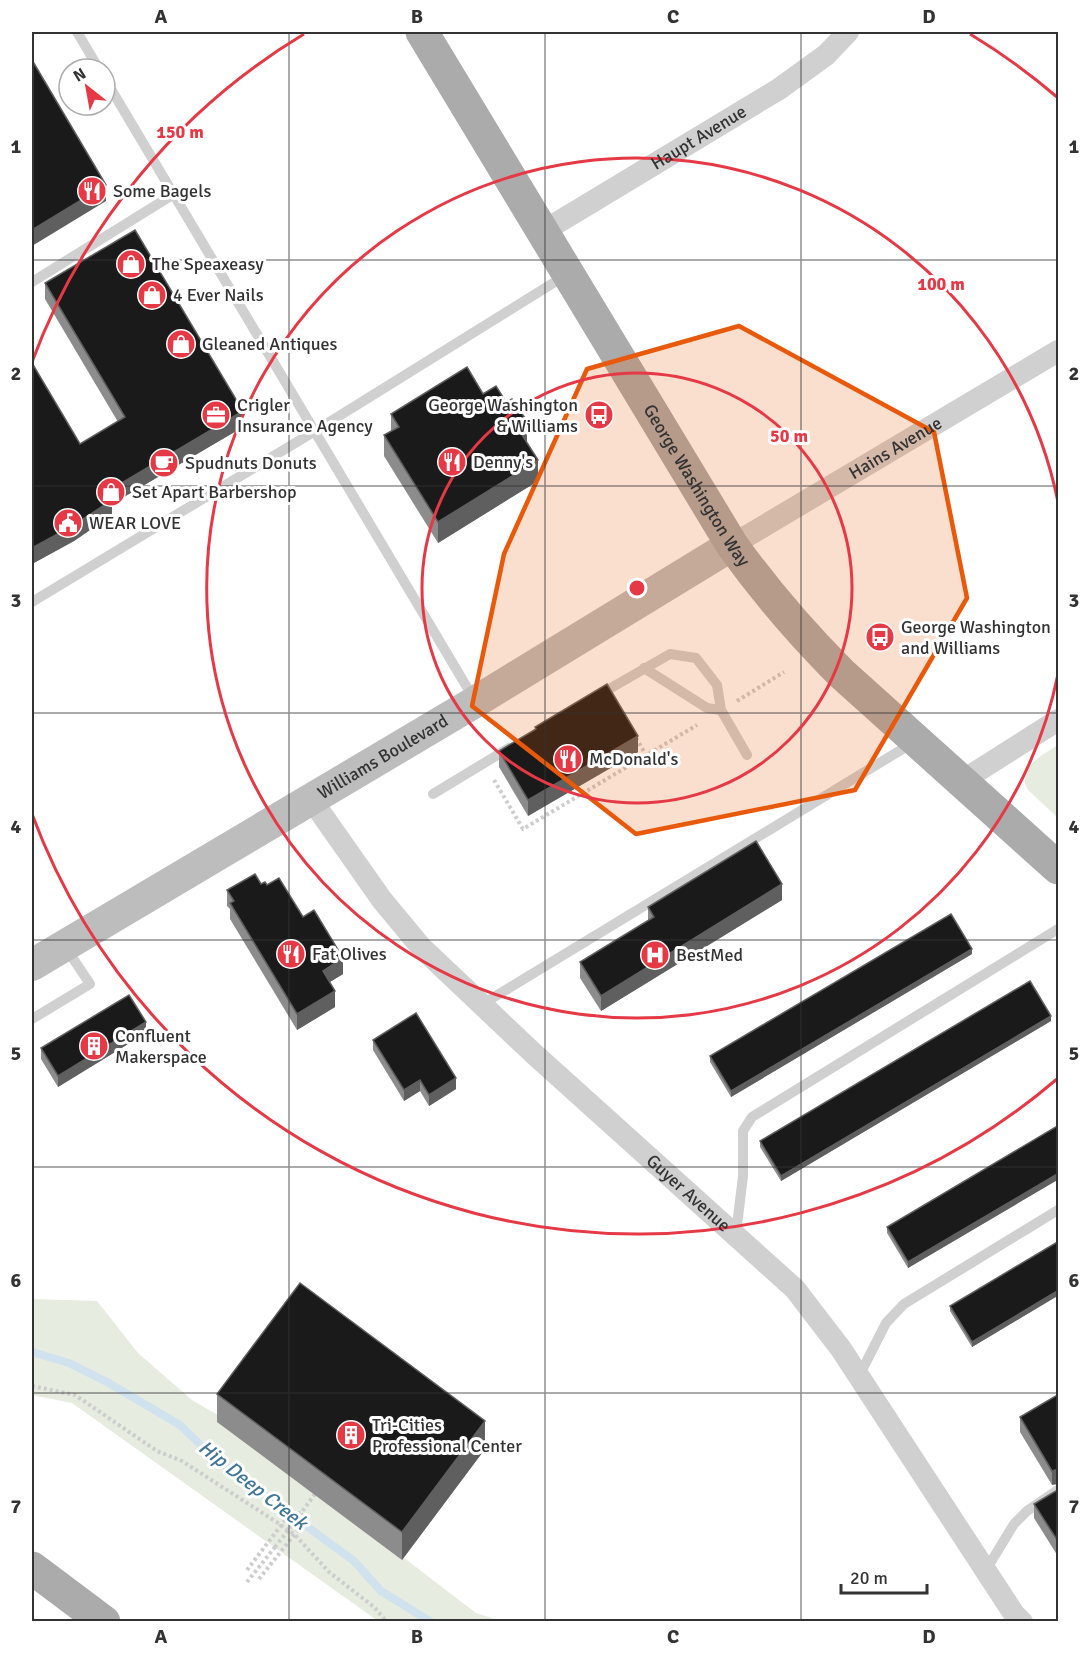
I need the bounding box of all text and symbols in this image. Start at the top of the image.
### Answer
text: A [155,4,168,29]
text: B [411,4,423,29]
text: C [667,4,679,29]
text: D [922,4,936,29]
north arrow [57,57,117,117]
text: N [70,64,90,86]
street label: Haupt Avenue [647,100,750,175]
text: 150 m [156,121,204,143]
text: 1 [11,134,22,159]
text: 1 [1069,134,1080,159]
restaurant icon: Some Bagels [76,175,108,207]
place label: Some Bagels [113,180,211,202]
shop icon: The Speaxeasy [115,248,147,280]
place label: The Speaxeasy [152,253,264,275]
text: 100 m [917,273,965,295]
shop icon: 4 Ever Nails [136,279,168,311]
place label: 4 Ever Nails [173,284,264,306]
shop icon: Gleaned Antiques [165,328,197,360]
place label: Gleaned Antiques [202,333,338,355]
text: 2 [11,361,21,386]
text: 2 [1069,361,1079,386]
place label: Crigler Insurance Agency [237,394,373,437]
place label: George Washington & Williams [428,394,578,437]
office icon: Crigler Insurance Agency [200,399,232,431]
bus stop icon: George Washington & Williams [583,399,615,431]
street label: George Washington Way [639,400,755,571]
street label: Hains Avenue [845,412,946,484]
text: 50 m [770,425,808,447]
restaurant icon: Denny's [436,446,468,478]
cafe icon: Spudnuts Donuts [148,447,180,479]
place label: Denny's [473,451,533,473]
place label: Spudnuts Donuts [185,452,317,474]
shop icon: Set Apart Barbershop [95,476,127,508]
place label: Set Apart Barbershop [132,481,297,503]
public building icon: WEAR LOVE [52,507,84,539]
place label: WEAR LOVE [89,512,181,534]
centre of rings [627,578,647,598]
text: 3 [11,588,21,613]
text: 3 [1069,588,1079,613]
place label: George Washington and Williams [901,616,1051,659]
bus stop icon: George Washington and Williams [864,621,896,653]
street label: Williams Boulevard [314,709,452,804]
restaurant icon: McDonald's [552,743,584,775]
place label: McDonald's [589,748,678,770]
text: 4 [11,814,22,839]
text: 4 [1069,814,1080,839]
restaurant icon: Fat Olives [275,938,307,970]
hospital icon: BestMed [639,939,671,971]
place label: Fat Olives [312,943,387,965]
place label: BestMed [676,944,743,966]
place label: Confluent Makerspace [115,1025,207,1068]
building icon: Confluent Makerspace [78,1030,110,1062]
text: 5 [11,1041,21,1066]
text: 5 [1069,1041,1079,1066]
street label: Guyer Avenue [642,1150,735,1237]
text: 6 [11,1268,22,1293]
text: 6 [1069,1268,1080,1293]
place label: Tri-Cities Professional Center [372,1414,522,1457]
building icon: Tri-Cities Professional Center [335,1419,367,1451]
water label: Hip Deep Creek [194,1435,314,1536]
text: 7 [11,1494,22,1519]
text: 7 [1069,1494,1080,1519]
scale bar [841,1557,926,1595]
text: 20 m [850,1567,888,1589]
text: A [155,1624,168,1649]
text: B [411,1624,423,1649]
text: C [667,1624,679,1649]
text: D [922,1624,936,1649]

